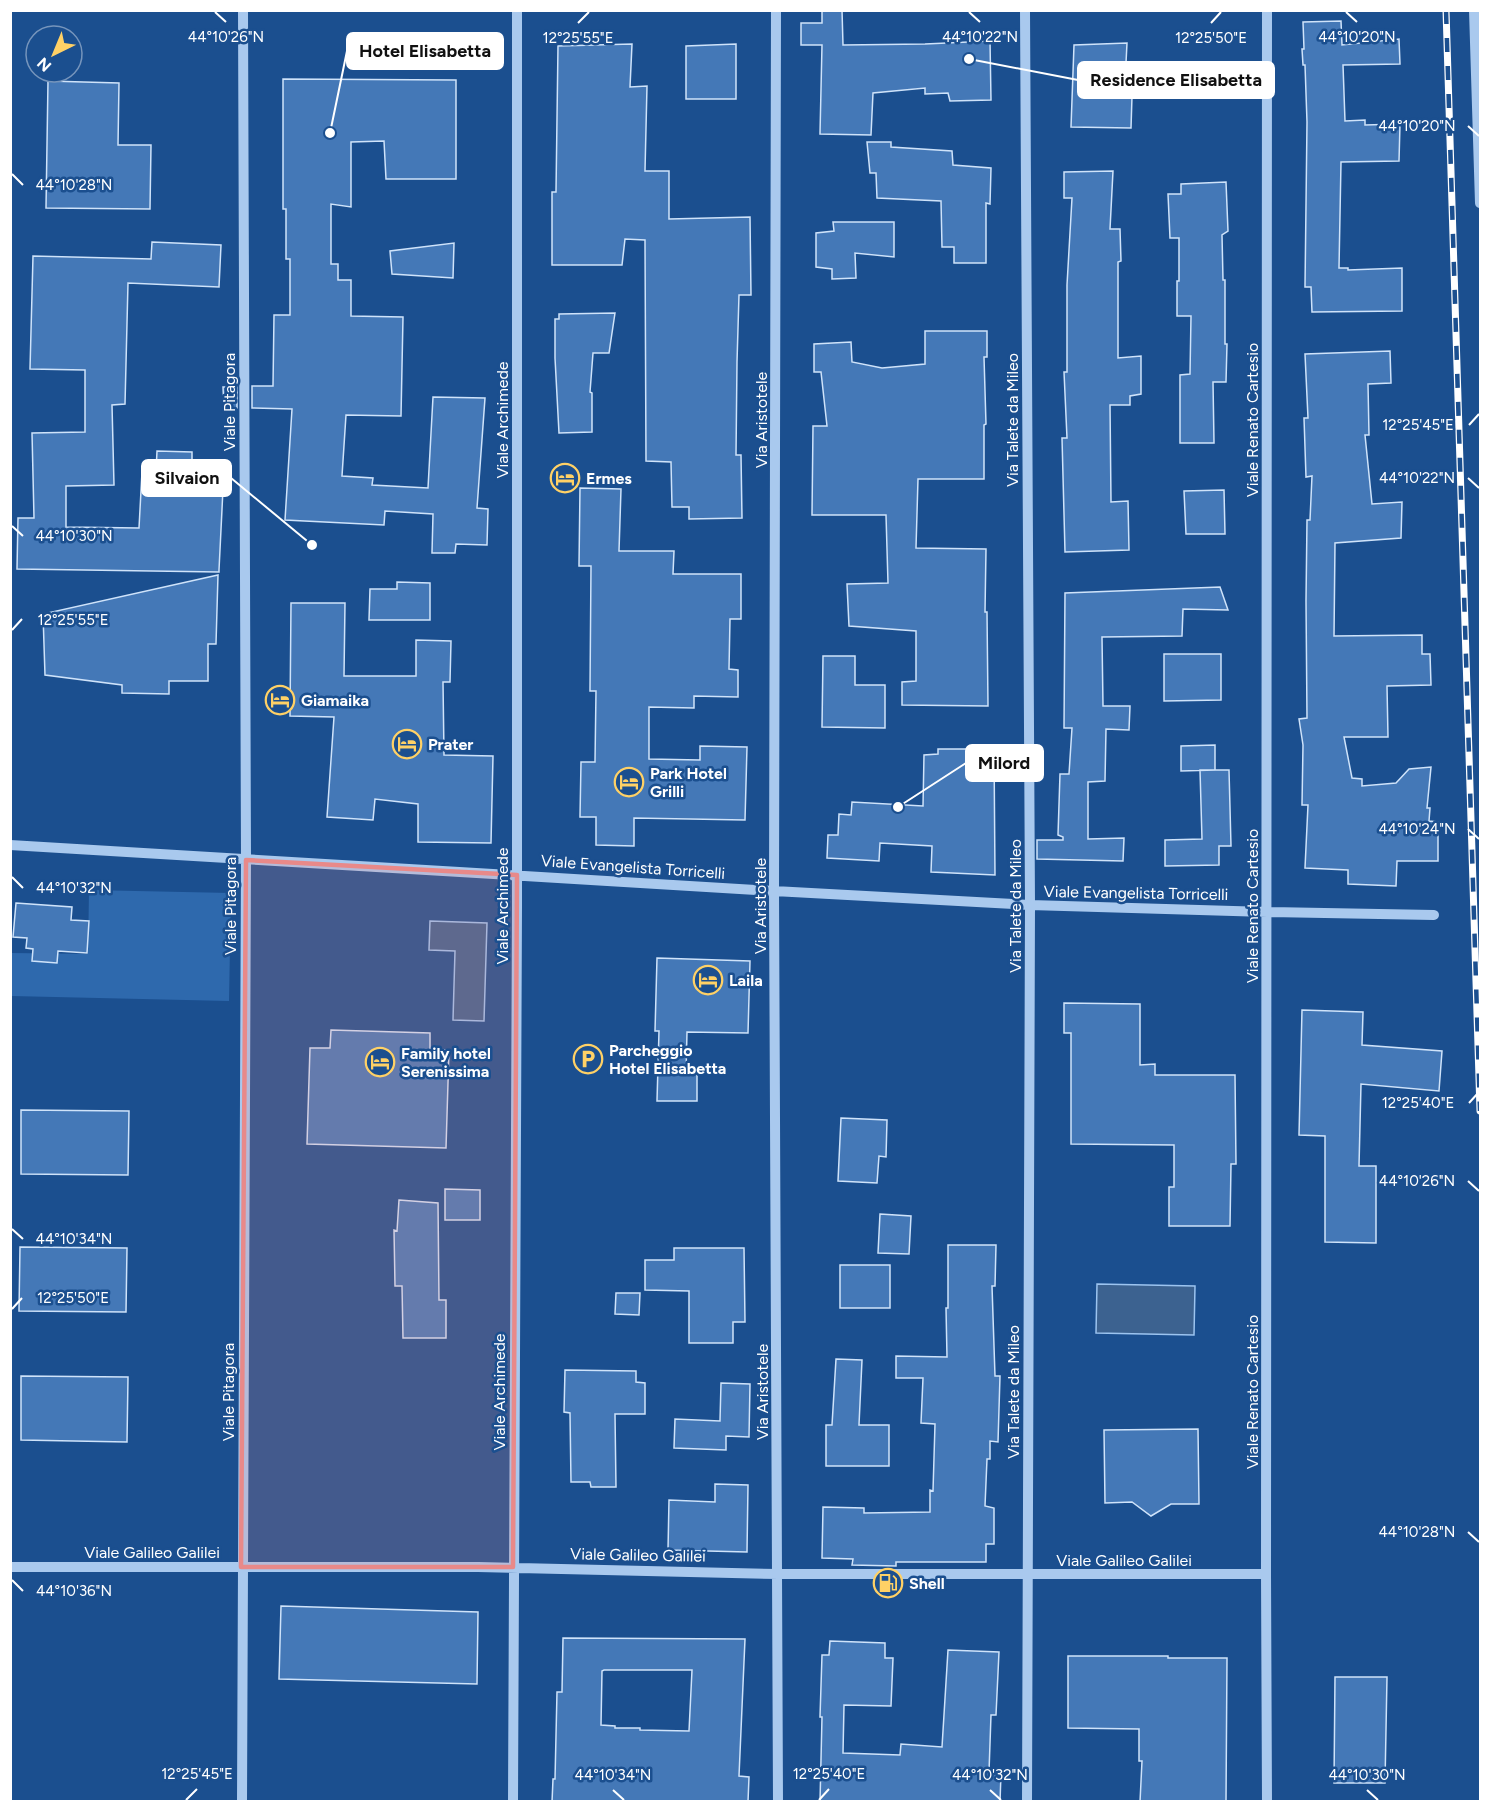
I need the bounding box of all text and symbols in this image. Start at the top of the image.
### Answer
north arrow [24,24,84,84]
text: 44°10'26"N [188,28,264,46]
text: 44°10'22"N [942,28,1018,46]
text: 44°10'20"N [1318,28,1396,46]
text: 12°25'55"E [542,29,614,47]
text: 12°25'50"E [1175,29,1247,47]
callout: Hotel Elisabetta [347,33,503,69]
text: Hotel Elisabetta [359,40,491,62]
text: N [33,53,55,76]
callout: Residence Elisabetta [1078,62,1274,98]
text: Residence Elisabetta [1090,69,1262,91]
text: 44°10'20"N [1378,117,1456,135]
text: 44°10'28"N [36,176,112,194]
street label: Viale Renato Cartesio [1243,343,1262,497]
street label: Viale Pitagora [220,353,239,451]
street label: Via Talete da Mileo [1003,353,1022,487]
street label: Viale Archimede [493,361,512,479]
street label: Via Aristotele [752,371,771,468]
text: 12°25'45"E [1382,416,1454,434]
callout: Silvaion [142,460,231,496]
hotel icon: Ermes [549,462,581,494]
text: Silvaion [155,467,219,489]
place label: Ermes [586,469,632,488]
text: 44°10'22"N [1379,469,1455,487]
text: 44°10'30"N [35,527,113,545]
text: 12°25'55"E [37,611,109,629]
hotel icon: Giamaika [264,684,296,716]
place label: Giamaika [301,691,369,710]
hotel icon: Prater [391,728,423,760]
place label: Prater [428,735,473,754]
callout: Milord [966,745,1043,781]
text: Milord [978,752,1030,774]
place label: Park Hotel Grilli [650,764,727,801]
hotel icon: Park Hotel Grilli [613,766,645,798]
text: 44°10'24"N [1378,820,1456,838]
street label: Viale Renato Cartesio [1243,829,1262,983]
street label: Via Talete da Mileo [1006,839,1025,973]
street label: Viale Archimede [493,847,512,965]
street label: Viale Evangelista Torricelli [540,851,726,883]
street label: Viale Pitagora [221,857,240,955]
street label: Via Aristotele [751,857,770,954]
text: 44°10'32"N [36,879,112,897]
street label: Viale Evangelista Torricelli [1044,882,1228,904]
hotel icon: Laila [692,964,724,996]
place label: Laila [729,971,763,990]
place label: Parcheggio Hotel Elisabetta [609,1041,726,1078]
parking icon: Parcheggio Hotel Elisabetta [572,1043,604,1075]
place label: Family hotel Serenissima [401,1044,491,1081]
hotel icon: Family hotel Serenissima [364,1046,396,1078]
text: 12°25'40"E [1382,1094,1454,1112]
text: 44°10'26"N [1379,1172,1455,1190]
text: 44°10'34"N [36,1230,112,1248]
text: 12°25'50"E [37,1289,109,1307]
street label: Viale Renato Cartesio [1243,1315,1262,1469]
street label: Via Talete da Mileo [1004,1325,1023,1459]
street label: Viale Archimede [490,1333,509,1451]
street label: Viale Pitagora [219,1343,238,1441]
street label: Via Aristotele [753,1343,772,1440]
text: 44°10'28"N [1379,1523,1455,1541]
street label: Viale Galileo Galilei [84,1543,220,1562]
street label: Viale Galileo Galilei [570,1544,706,1566]
street label: Viale Galileo Galilei [1056,1551,1192,1570]
fuel station icon: Shell [872,1567,904,1599]
place label: Shell [909,1574,945,1593]
text: 44°10'36"N [36,1582,112,1600]
text: 12°25'45"E [161,1765,233,1783]
text: 12°25'40"E [793,1765,865,1783]
text: 44°10'34"N [575,1766,651,1784]
text: 44°10'32"N [952,1766,1028,1784]
text: 44°10'30"N [1328,1766,1406,1784]

